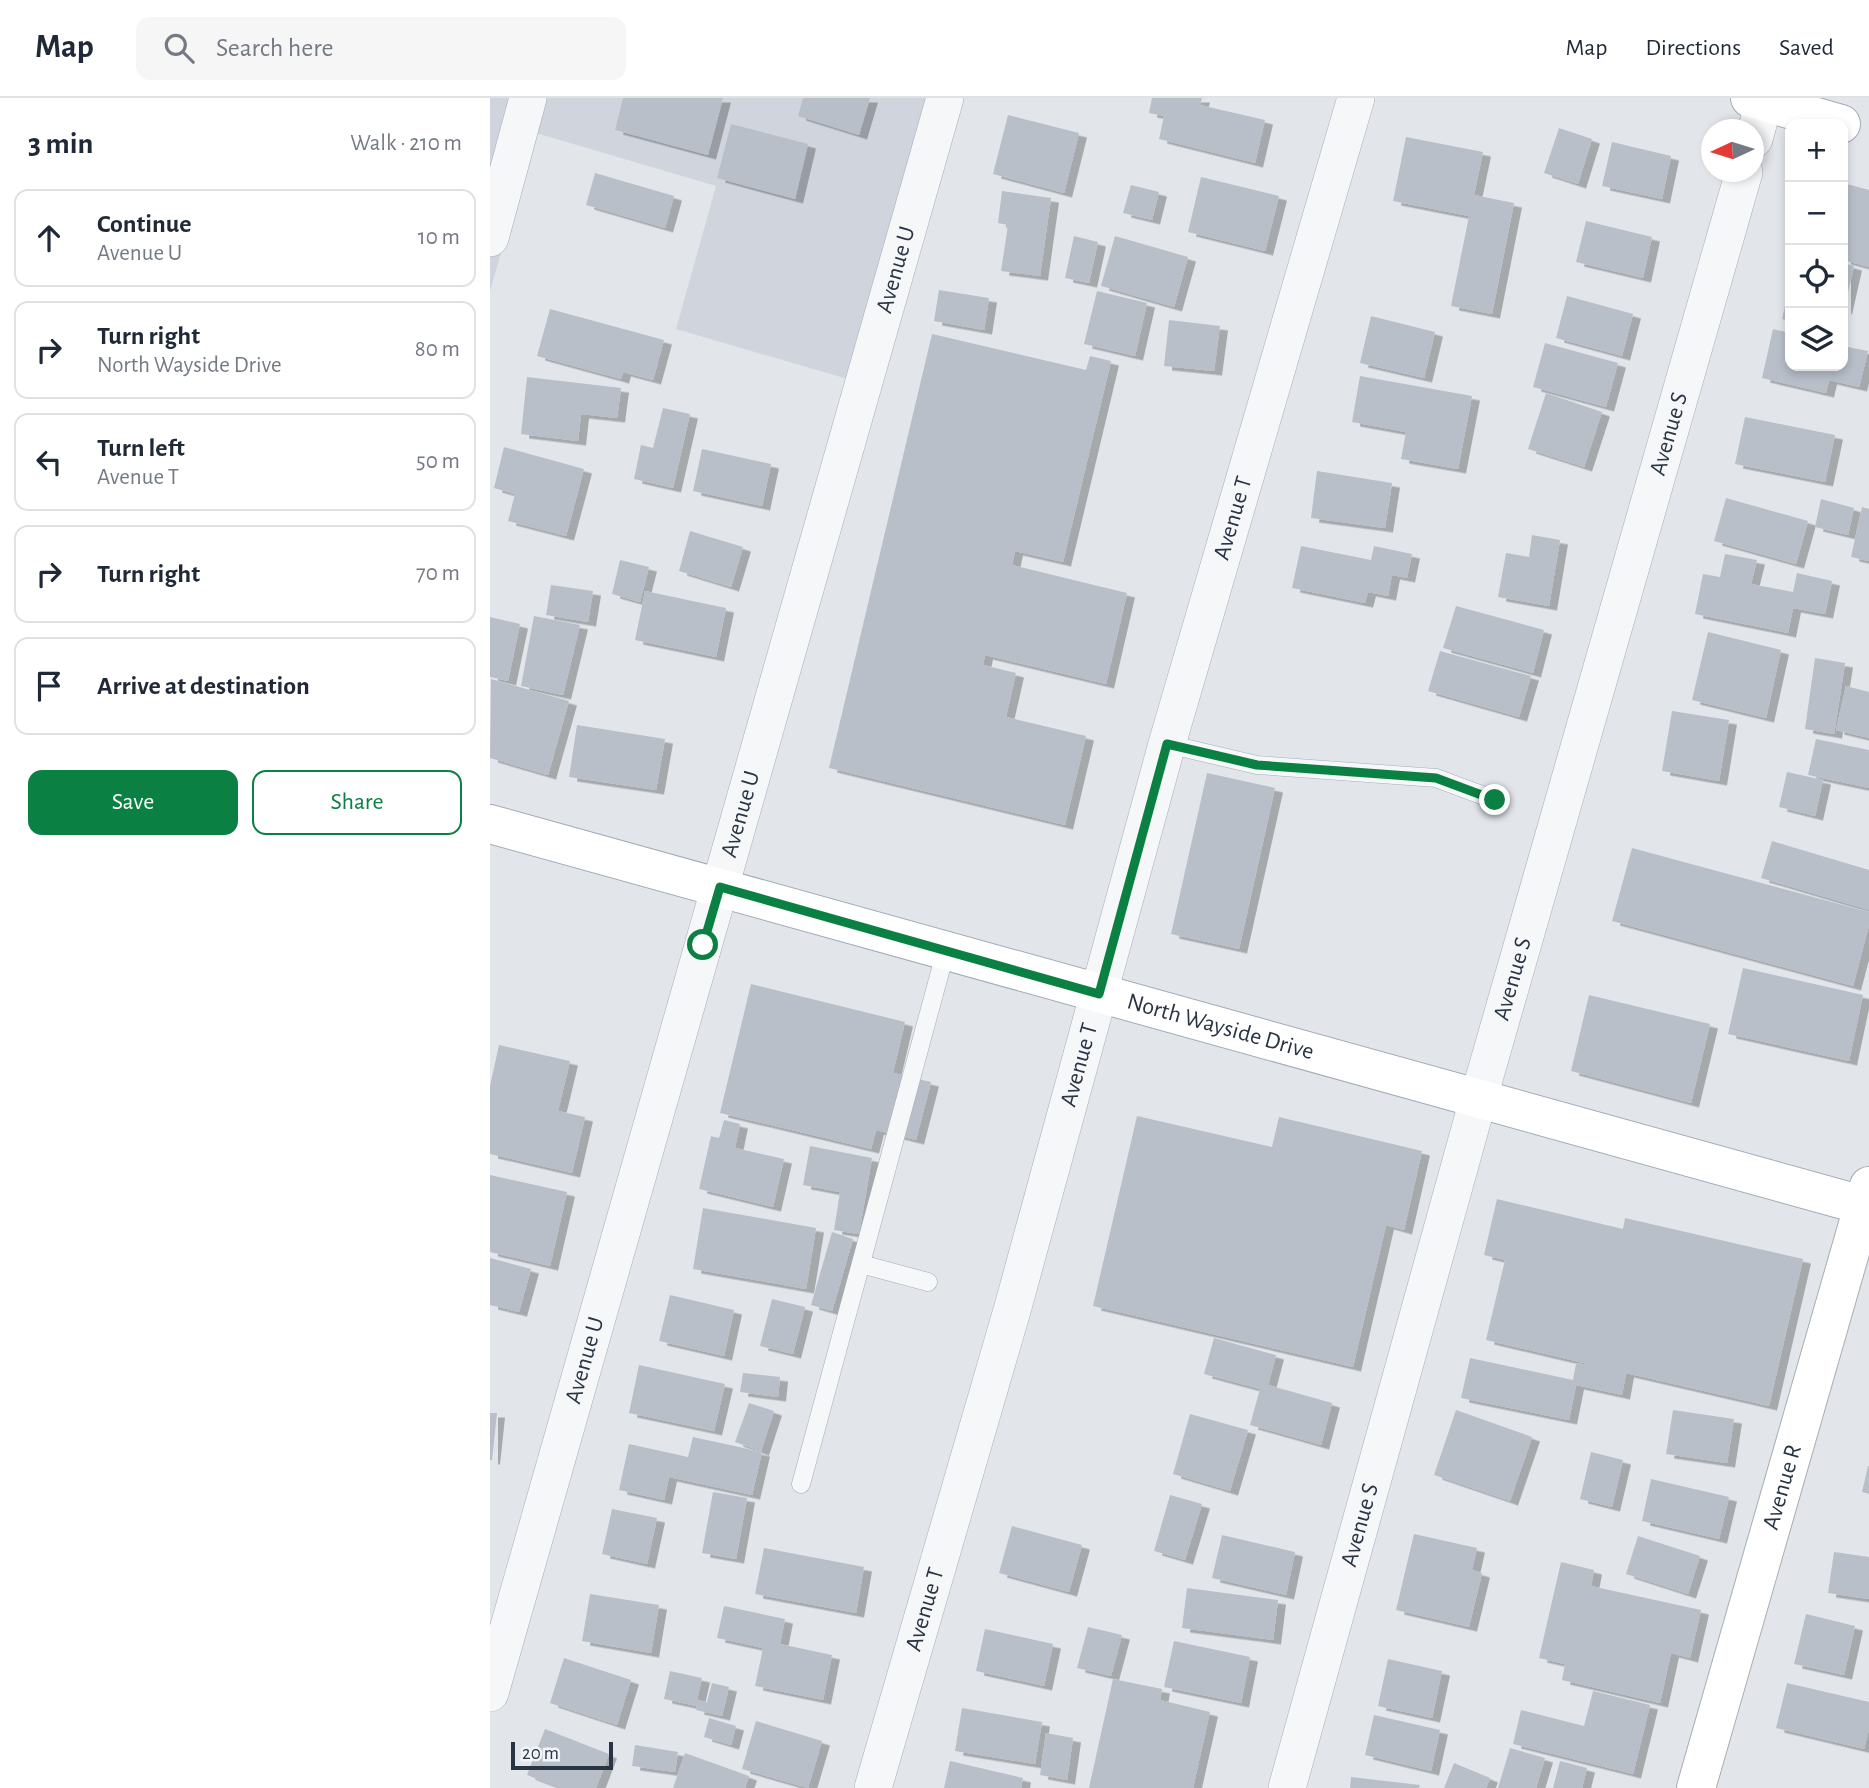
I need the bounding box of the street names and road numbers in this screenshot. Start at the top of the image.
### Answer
street label: Avenue U [872,224,920,316]
street label: Avenue S [1646,390,1692,478]
street label: Avenue T [1210,473,1257,563]
street label: Avenue U [717,768,764,860]
street label: Avenue S [1489,935,1536,1023]
street label: North Wayside Drive [1124,990,1316,1064]
street label: Avenue T [1056,1020,1102,1109]
street label: Avenue U [561,1314,609,1406]
street label: Avenue R [1759,1442,1806,1532]
street label: Avenue S [1337,1481,1383,1569]
street label: Avenue T [901,1565,949,1654]

